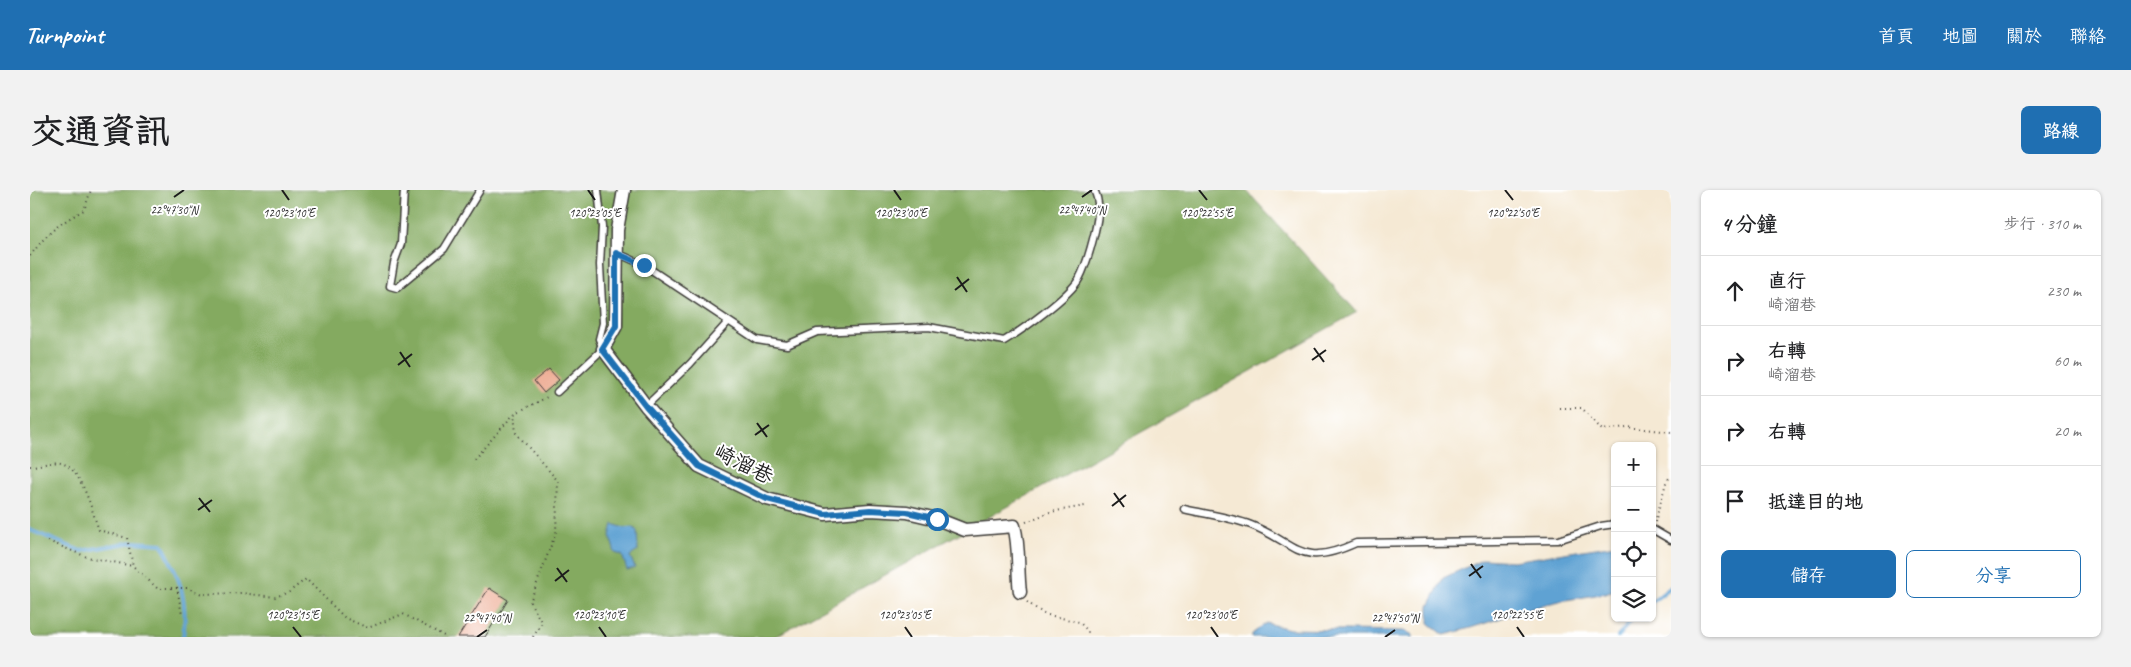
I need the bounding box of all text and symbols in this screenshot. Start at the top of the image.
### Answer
text: Turnpoint [25,20,104,50]
text: 首頁 [1878,25,1914,47]
text: 地圖 [1942,25,1978,47]
text: 關於 [2006,25,2042,47]
text: 聯絡 [2070,25,2106,47]
button: 路線 [2021,106,2101,154]
text: 交通資訊 [30,109,170,154]
text: 22°47'30"N [150,202,199,218]
text: 22°47'40"N [1058,202,1107,218]
text: 120°23'10"E [263,205,317,221]
text: 120°23'05"E [569,205,623,221]
text: 120°23'00"E [875,205,929,221]
text: 120°22'55"E [1181,205,1235,221]
text: 120°22'50"E [1487,205,1541,221]
text: 4 分鐘 [1721,211,1778,237]
text: 步行 · 310 m [2004,214,2081,234]
route end [633,254,656,277]
text: 直行 [1768,269,1806,293]
icon: ahead [1721,277,1749,305]
text: 230 m [2047,281,2081,301]
text: 崎溜巷 [1768,295,1816,315]
text: 右轉 [1768,339,1806,363]
icon: right [1721,347,1749,375]
text: 60 m [2054,351,2081,371]
text: 崎溜巷 [1768,365,1816,385]
icon: right [1721,417,1749,445]
text: 右轉 [1768,420,1806,444]
text: 20 m [2054,421,2081,441]
street label: 崎溜巷 [710,439,778,489]
map controls [1611,442,1656,622]
button: + [1611,442,1656,487]
button: − [1611,487,1656,532]
icon: arrive [1721,487,1749,515]
text: 抵達目的地 [1768,490,1863,514]
route start [926,508,949,531]
button: locate [1611,532,1656,577]
button: 儲存 [1721,550,1896,598]
button: 分享 [1906,550,2081,598]
button: layers [1611,577,1656,622]
text: 120°23'15"E [267,607,321,623]
text: 120°23'10"E [573,607,627,623]
text: 120°23'05"E [879,607,933,623]
text: 120°23'00"E [1185,607,1239,623]
text: 120°22'55"E [1491,607,1545,623]
text: 22°47'40"N [463,610,512,626]
text: 22°47'50"N [1371,610,1420,626]

